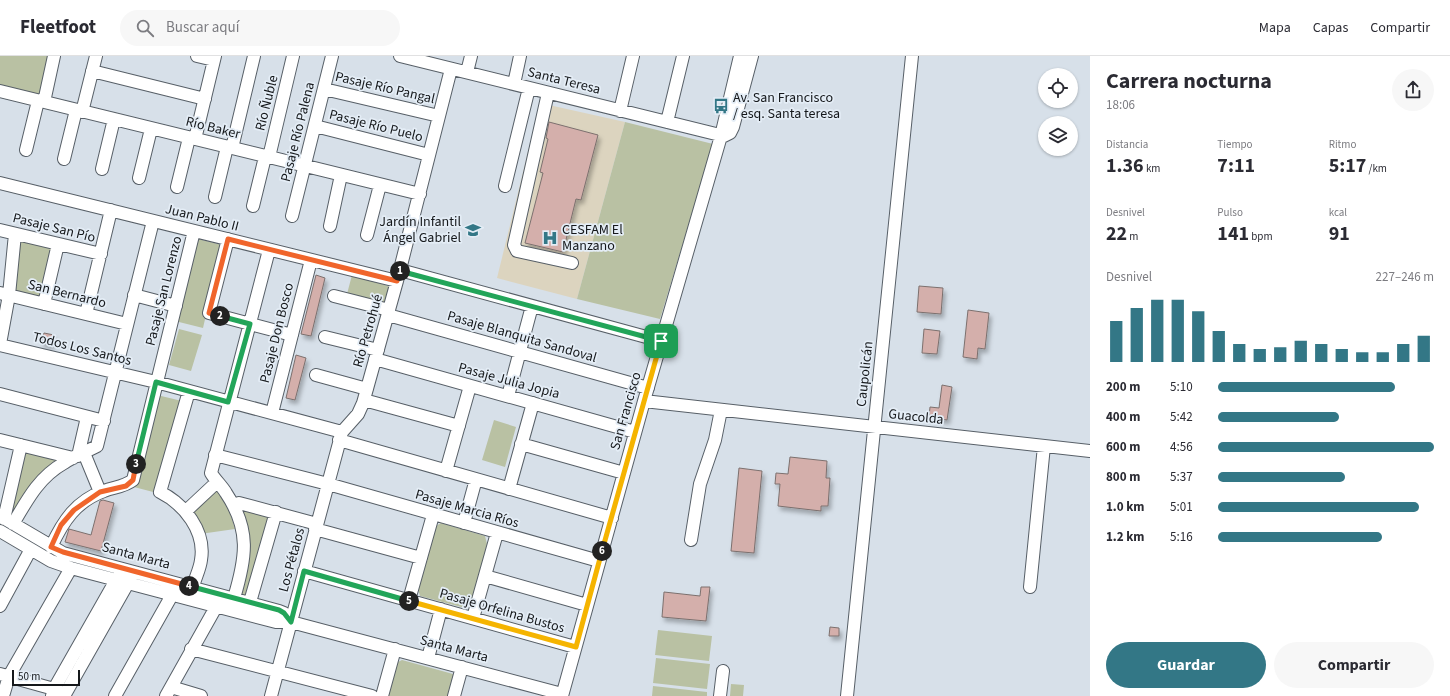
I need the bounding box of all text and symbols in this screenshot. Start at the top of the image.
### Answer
search box [120,10,400,46]
text: Fleetfoot [20,14,96,41]
icon: search [134,17,156,39]
text: Buscar aquí [166,17,239,38]
text: Mapa [1259,18,1291,38]
text: Capas [1313,18,1348,38]
text: Compartir [1370,18,1430,38]
street label: Santa Teresa [525,62,603,100]
text: Carrera nocturna [1106,65,1272,97]
street label: Pasaje Río Pangal [333,67,437,109]
map controls [1038,68,1078,156]
button: locate [1038,68,1078,108]
button: share [1392,69,1434,111]
street label: Río Ñuble [250,73,284,133]
street label: Pasaje Río Palena [276,80,320,184]
place label: Av. San Francisco / esq. Santa teresa [733,88,840,124]
text: 18:06 [1106,96,1135,114]
bus stop icon: Av. San Francisco / esq. Santa teresa [712,97,730,115]
street label: Pasaje Río Puelo [327,105,425,147]
street label: Río Baker [184,112,243,144]
button: layers [1038,116,1078,156]
text: Distancia [1106,137,1148,152]
text: Tiempo [1217,137,1253,152]
text: Ritmo [1329,137,1356,152]
text: 1.36 [1106,152,1144,180]
text: 7:11 [1217,152,1255,180]
text: 5:17 [1329,152,1366,180]
text: km [1144,161,1160,176]
text: /km [1366,161,1387,176]
street label: Juan Pablo II [163,199,241,237]
text: Desnivel [1106,205,1145,220]
text: Pulso [1217,205,1243,220]
text: kcal [1329,205,1347,220]
street label: Pasaje San Pío [11,208,97,248]
place label: Jardín Infantil Ángel Gabriel [379,212,461,248]
place label: CESFAM El Manzano [562,220,623,256]
text: 22 [1106,220,1127,248]
text: 141 [1217,220,1249,248]
text: 91 [1329,220,1350,248]
school or university icon: Jardín Infantil Ángel Gabriel [464,221,482,239]
hospital icon: CESFAM El Manzano [541,229,559,247]
text: m [1127,229,1138,244]
text: bpm [1249,229,1273,244]
street label: Pasaje San Lorenzo [141,234,187,348]
pin: 1 [390,261,410,281]
text: 1 [397,263,403,278]
text: Desnivel [1106,268,1152,286]
text: 227–246 m [1376,268,1434,286]
street label: San Bernardo [26,275,108,313]
street label: Pasaje Don Bosco [255,281,299,385]
street label: Río Petrohué [348,292,388,370]
pin: 2 [210,306,230,326]
street label: Pasaje Blanquita Sandoval [445,306,599,368]
text: 2 [217,308,223,323]
pin [644,324,678,358]
street label: Todos Los Santos [30,327,134,371]
icon: arrive [650,330,672,352]
street label: Caupolicán [852,340,878,408]
street label: Pasaje Julia Jopia [456,358,562,404]
street label: San Francisco [605,370,647,452]
text: 200 m [1106,378,1140,396]
text: 5:10 [1170,378,1193,396]
street label: Guacolda [887,404,945,430]
text: 400 m [1106,408,1140,426]
text: 5:42 [1170,408,1193,426]
text: 600 m [1106,438,1140,456]
text: 4:56 [1170,438,1193,456]
pin: 3 [126,454,146,474]
text: 3 [133,456,139,471]
text: 800 m [1106,468,1140,486]
text: 5:37 [1170,468,1193,486]
street label: Pasaje Marcia Ríos [413,485,521,533]
text: 1.0 km [1106,498,1145,516]
text: 5:01 [1170,498,1193,516]
street label: Los Pétalos [274,526,310,594]
text: 1.2 km [1106,528,1145,546]
text: 5:16 [1170,528,1193,546]
street label: Santa Marta [100,537,172,575]
pin: 6 [592,541,612,561]
text: 6 [599,543,605,558]
pin: 4 [179,576,199,596]
text: 4 [186,578,192,593]
street label: Pasaje Orfelina Bustos [437,584,567,638]
pin: 5 [399,591,419,611]
text: 5 [406,593,412,608]
street label: Santa Marta [418,630,490,668]
button: Guardar [1106,642,1266,688]
button: Compartir [1274,642,1434,688]
scale bar [12,668,80,687]
text: 50 m [18,669,40,684]

